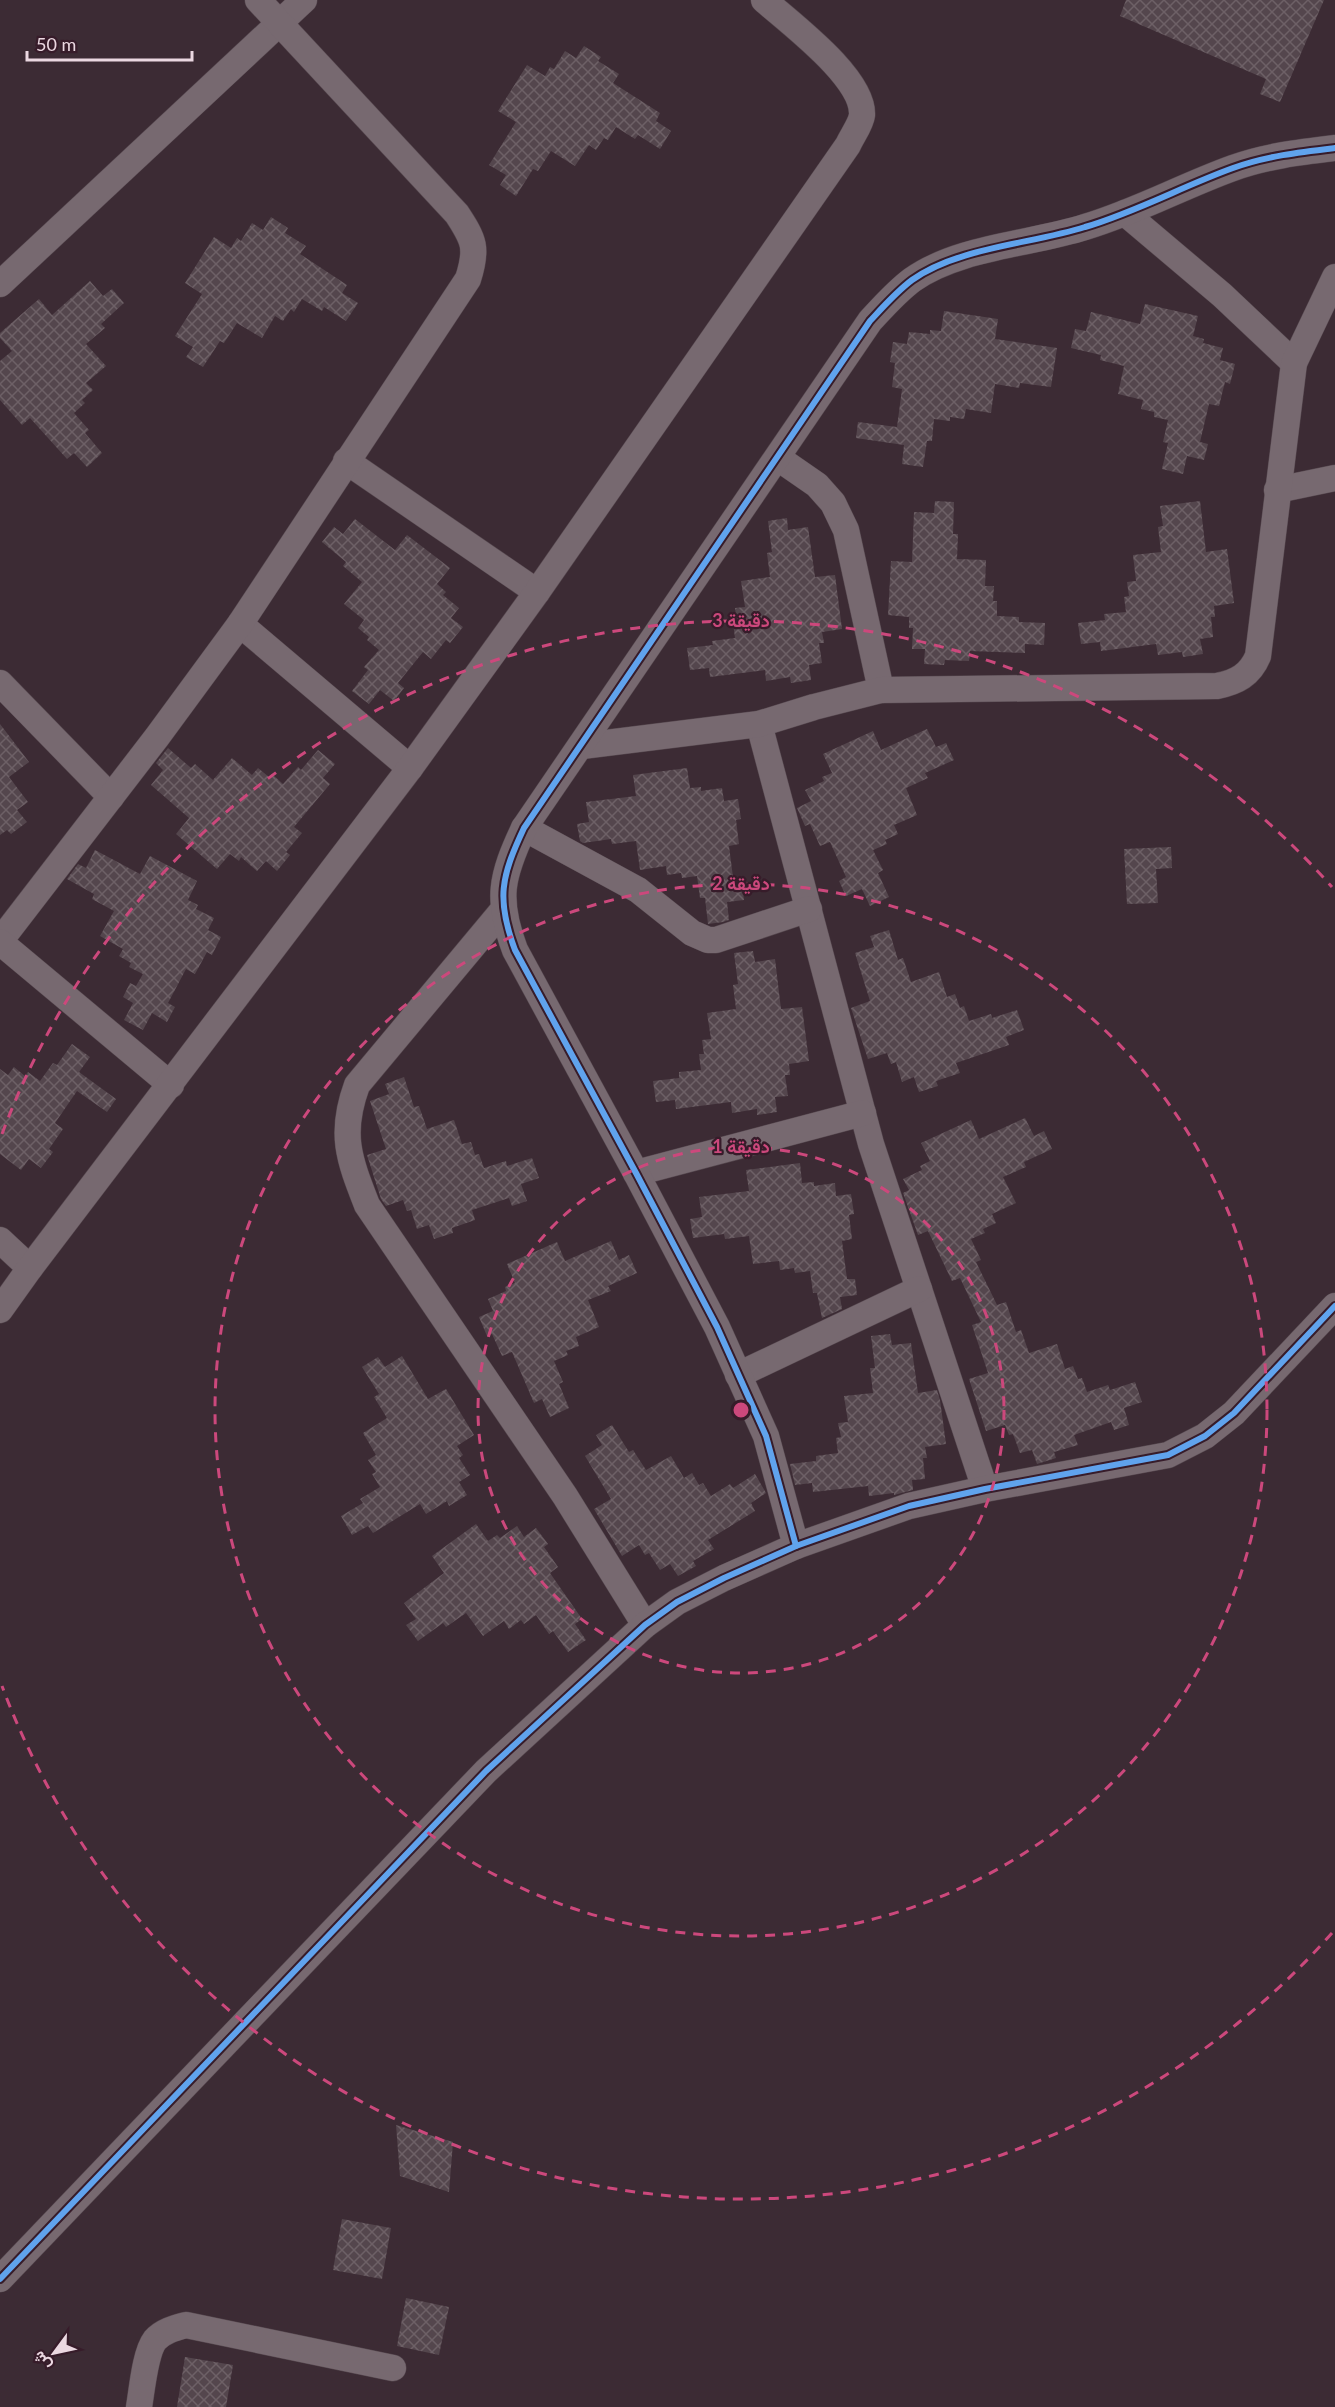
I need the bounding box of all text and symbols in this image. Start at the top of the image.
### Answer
scale bar [27,24,192,62]
text: 50 m [36,33,76,55]
text: 3 دقيقة [712,609,770,632]
text: 2 دقيقة [712,872,770,895]
text: 1 دقيقة [712,1135,770,1158]
centre of rings [731,1400,751,1420]
north arrow [24,2323,84,2383]
text: ش [28,2348,55,2375]

